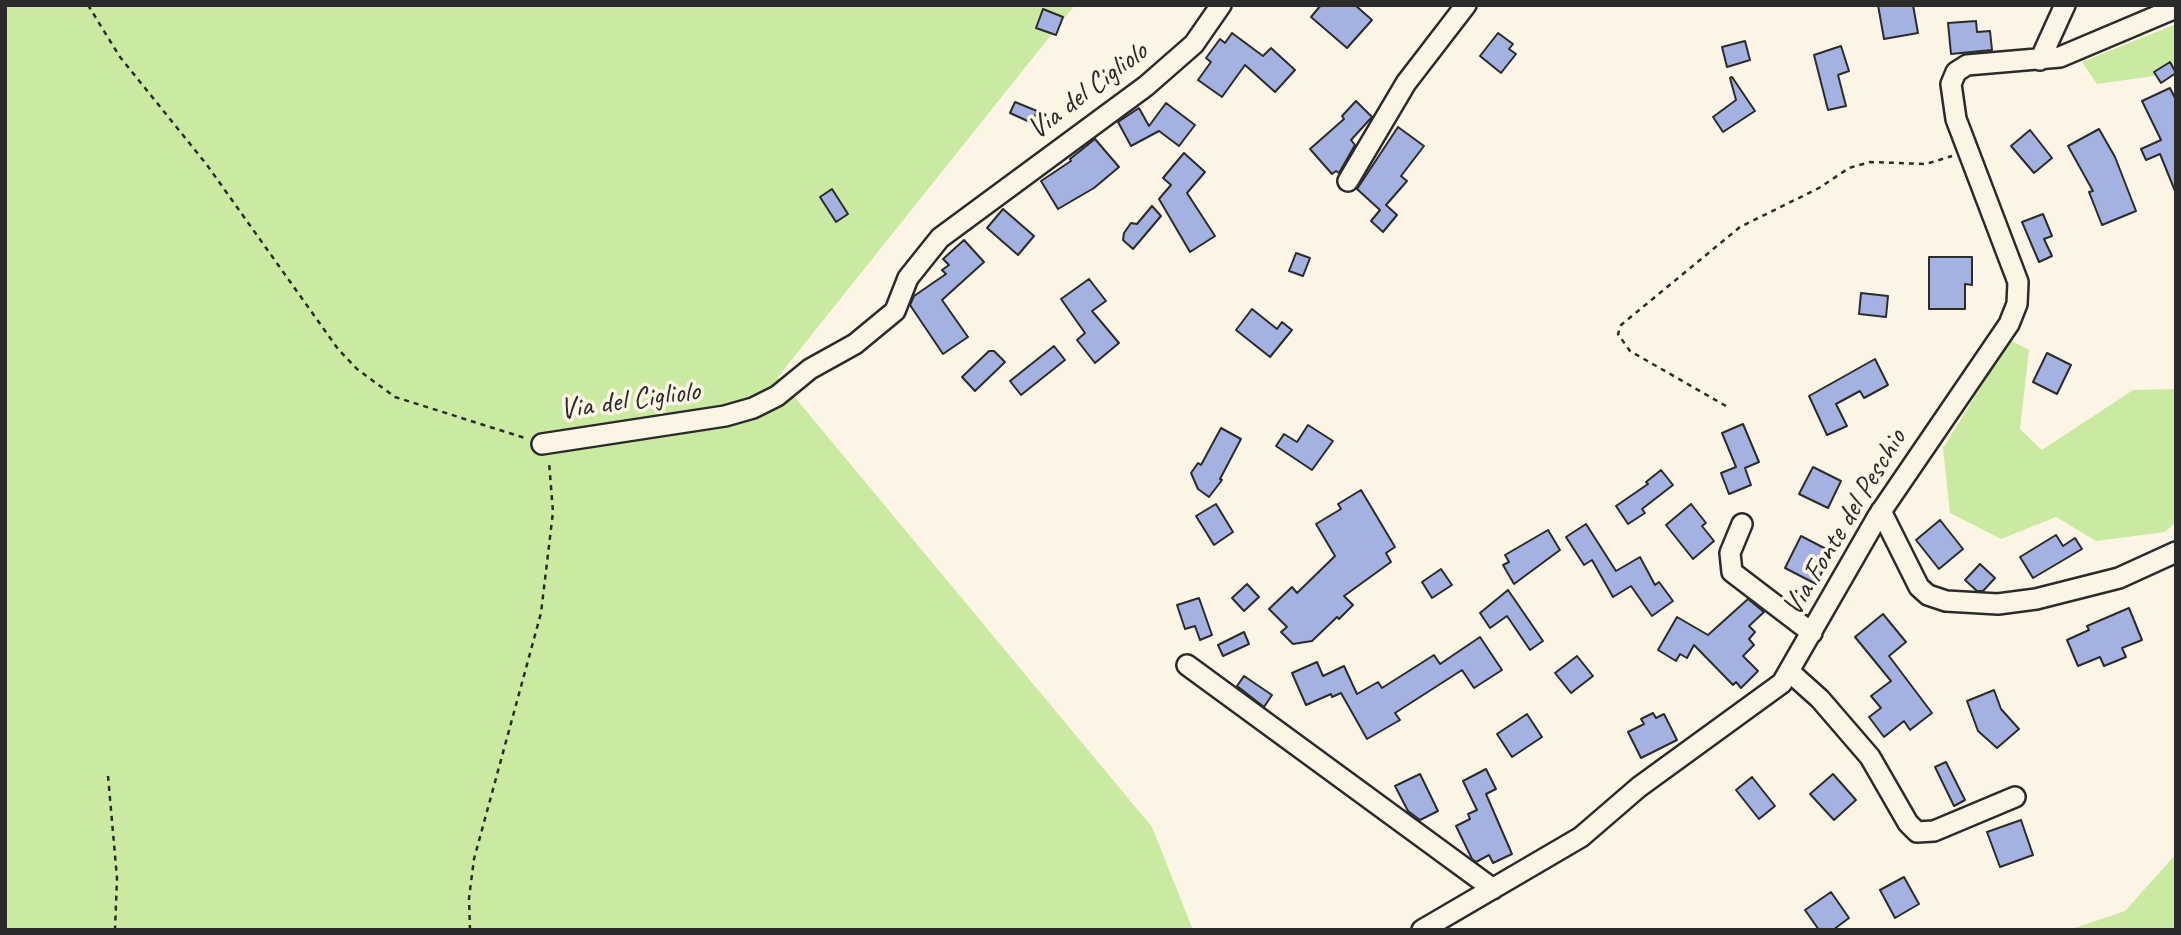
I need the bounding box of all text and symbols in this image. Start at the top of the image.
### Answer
street label: Via del Cigliolo [1021,34,1155,148]
street label: Via del Cigliolo [558,373,702,429]
street label: Via Fonte del Peschio [1775,423,1915,623]

